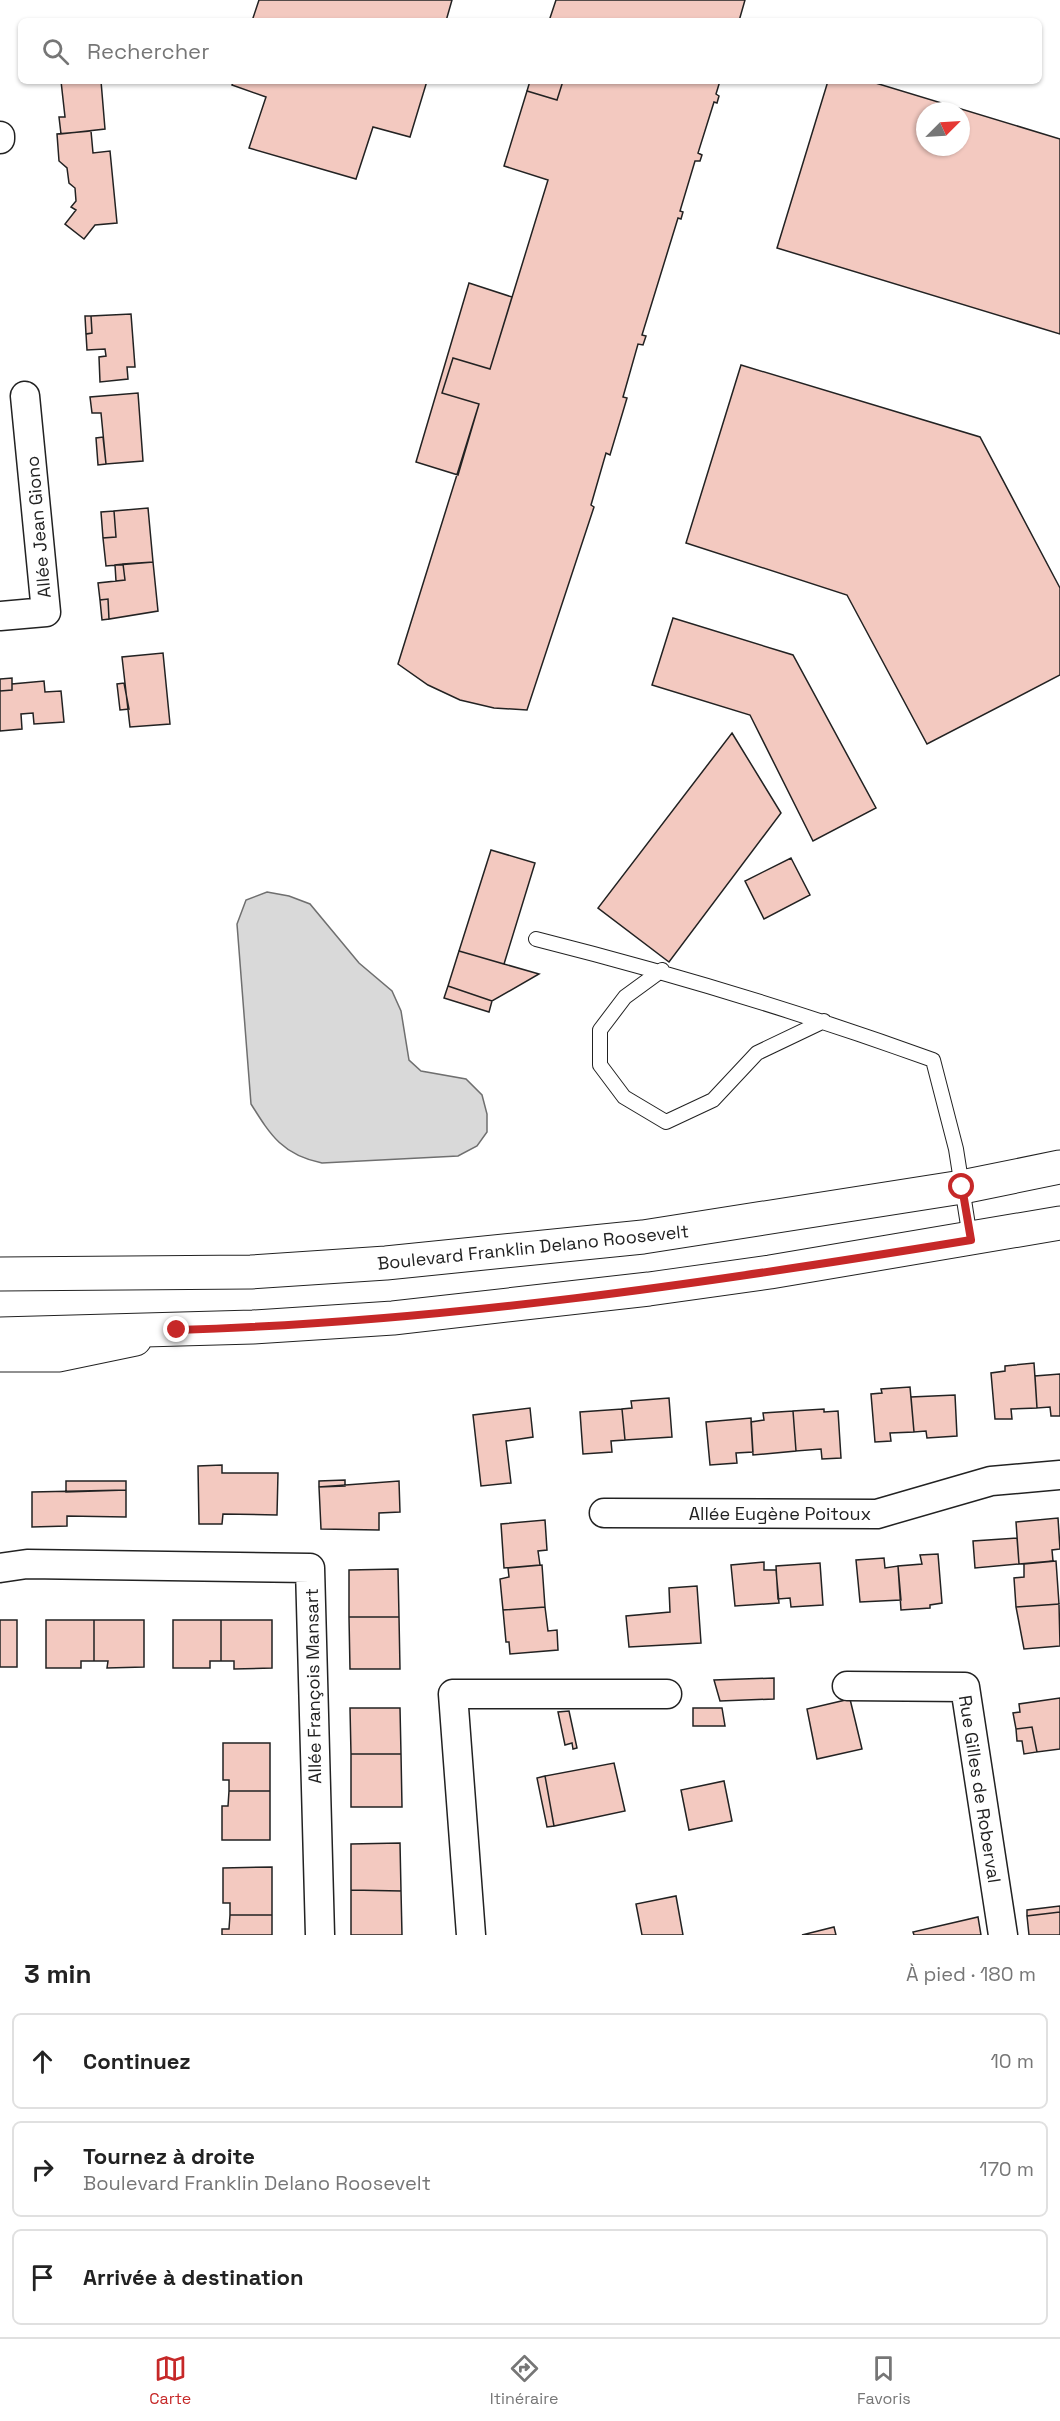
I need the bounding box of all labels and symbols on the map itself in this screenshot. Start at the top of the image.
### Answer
north arrow [916,102,970,156]
street label: Allée Jean Giono [20,455,56,599]
route start [948,1173,974,1199]
street label: Boulevard Franklin Delano Roosevelt [376,1219,690,1275]
route end [163,1316,189,1342]
street label: Allée Eugène Poitoux [689,1502,871,1525]
street label: Allée François Mansart [300,1588,326,1784]
street label: Rue Gilles de Roberval [954,1693,1006,1885]

